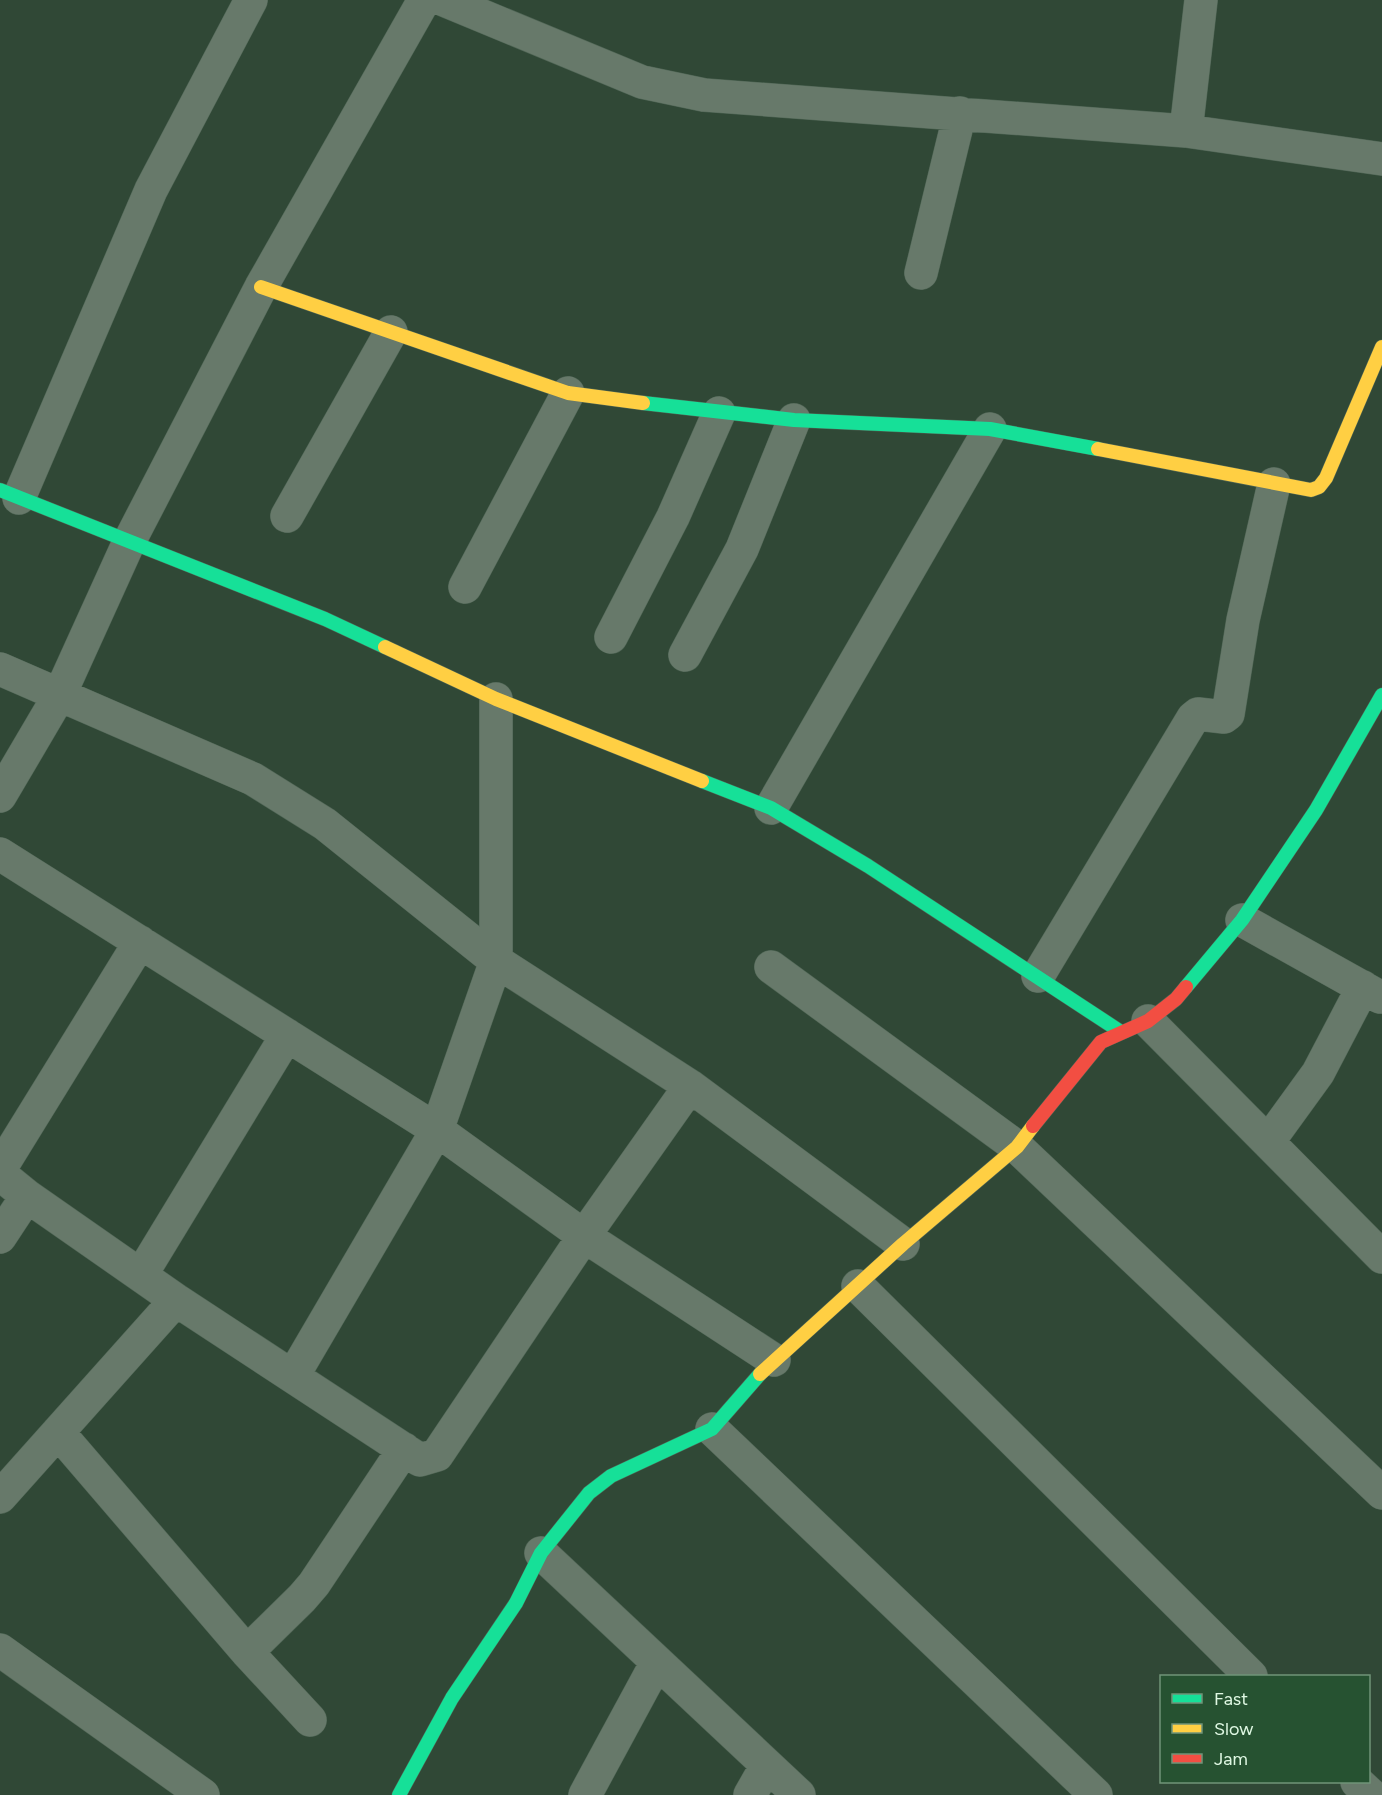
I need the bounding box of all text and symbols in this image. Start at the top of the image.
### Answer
legend [1160,1675,1370,1783]
text: Fast [1214,1688,1248,1710]
text: Slow [1214,1718,1253,1740]
text: Jam [1214,1748,1248,1770]

